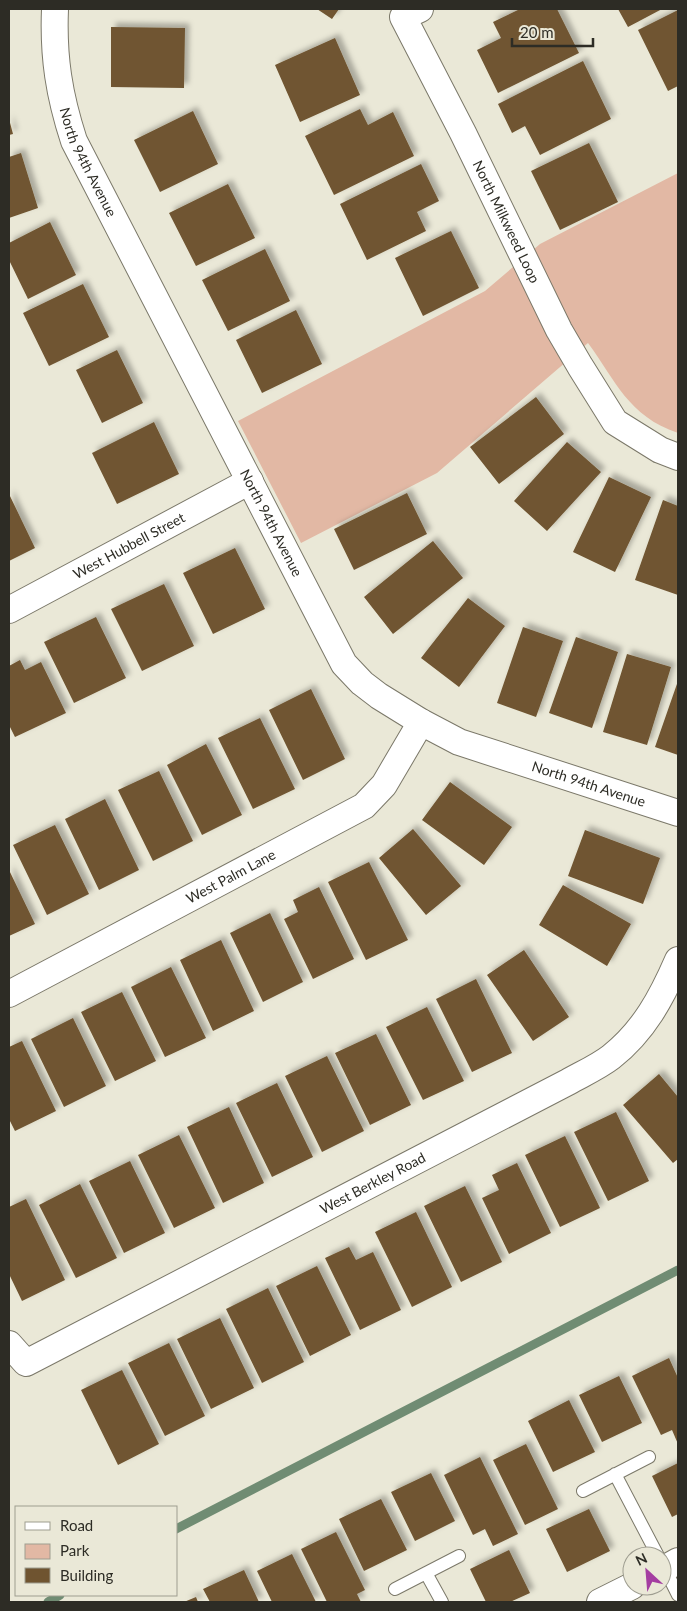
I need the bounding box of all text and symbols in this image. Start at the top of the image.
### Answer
scale bar [512,15,593,47]
text: 20 m [520,23,554,41]
street label: North 94th Avenue [57,106,121,219]
street label: North Milkweed Loop [470,157,544,286]
street label: North 94th Avenue [237,466,306,579]
street label: West Hubbell Street [70,509,188,582]
street label: North 94th Avenue [530,757,648,810]
street label: West Palm Lane [183,845,278,907]
street label: West Berkley Road [317,1148,428,1217]
legend [15,1506,178,1596]
text: Road [60,1516,93,1534]
text: Park [60,1541,90,1559]
north arrow [622,1546,672,1596]
text: N [633,1549,650,1569]
text: Building [60,1566,113,1584]

